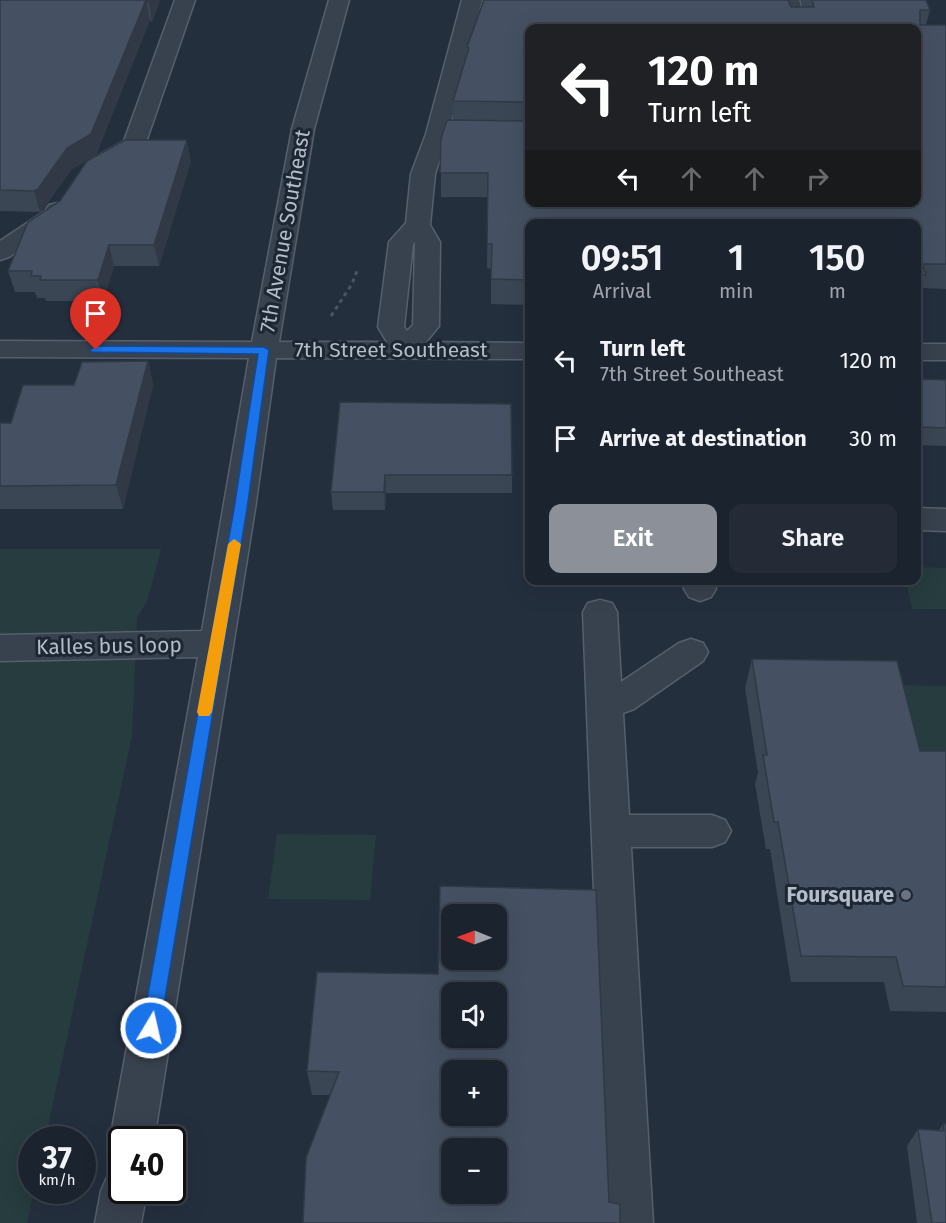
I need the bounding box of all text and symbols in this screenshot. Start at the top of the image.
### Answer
text: 120 m [648,46,759,96]
icon: left [549,48,627,126]
text: Turn left [648,97,751,129]
street label: 7th Avenue Southeast [254,127,316,335]
icon: left [612,162,645,195]
icon: ahead [675,162,708,195]
icon: ahead [738,162,771,195]
icon: right [801,162,834,195]
text: 09:51 [581,236,663,280]
text: 1 [728,236,744,280]
text: 150 [809,236,865,280]
text: Arrival [593,279,651,303]
text: min [719,279,753,303]
text: m [829,279,846,303]
pin [70,288,121,350]
icon: arrive [79,297,112,330]
text: Turn left [600,335,685,362]
street label: 7th Street Southeast [295,337,488,363]
icon: left [549,344,582,377]
text: 120 m [840,347,897,374]
text: 7th Street Southeast [600,362,784,386]
icon: arrive [549,422,582,455]
text: Arrive at destination [600,425,807,452]
text: 30 m [849,425,897,452]
button: Exit [549,504,717,573]
button: Share [729,504,897,573]
street label: Kalles bus loop [36,632,182,660]
place label: Foursquare [786,882,894,908]
marker: Foursquare [899,888,913,902]
north arrow [441,904,507,970]
map controls [441,904,507,1204]
button: sound [441,982,507,1048]
position arrow [119,996,183,1060]
button: + [441,1060,507,1126]
speed limit sign: 40 [108,1126,186,1204]
button: − [441,1138,507,1204]
text: 37 [42,1140,72,1176]
text: km/h [38,1171,76,1189]

